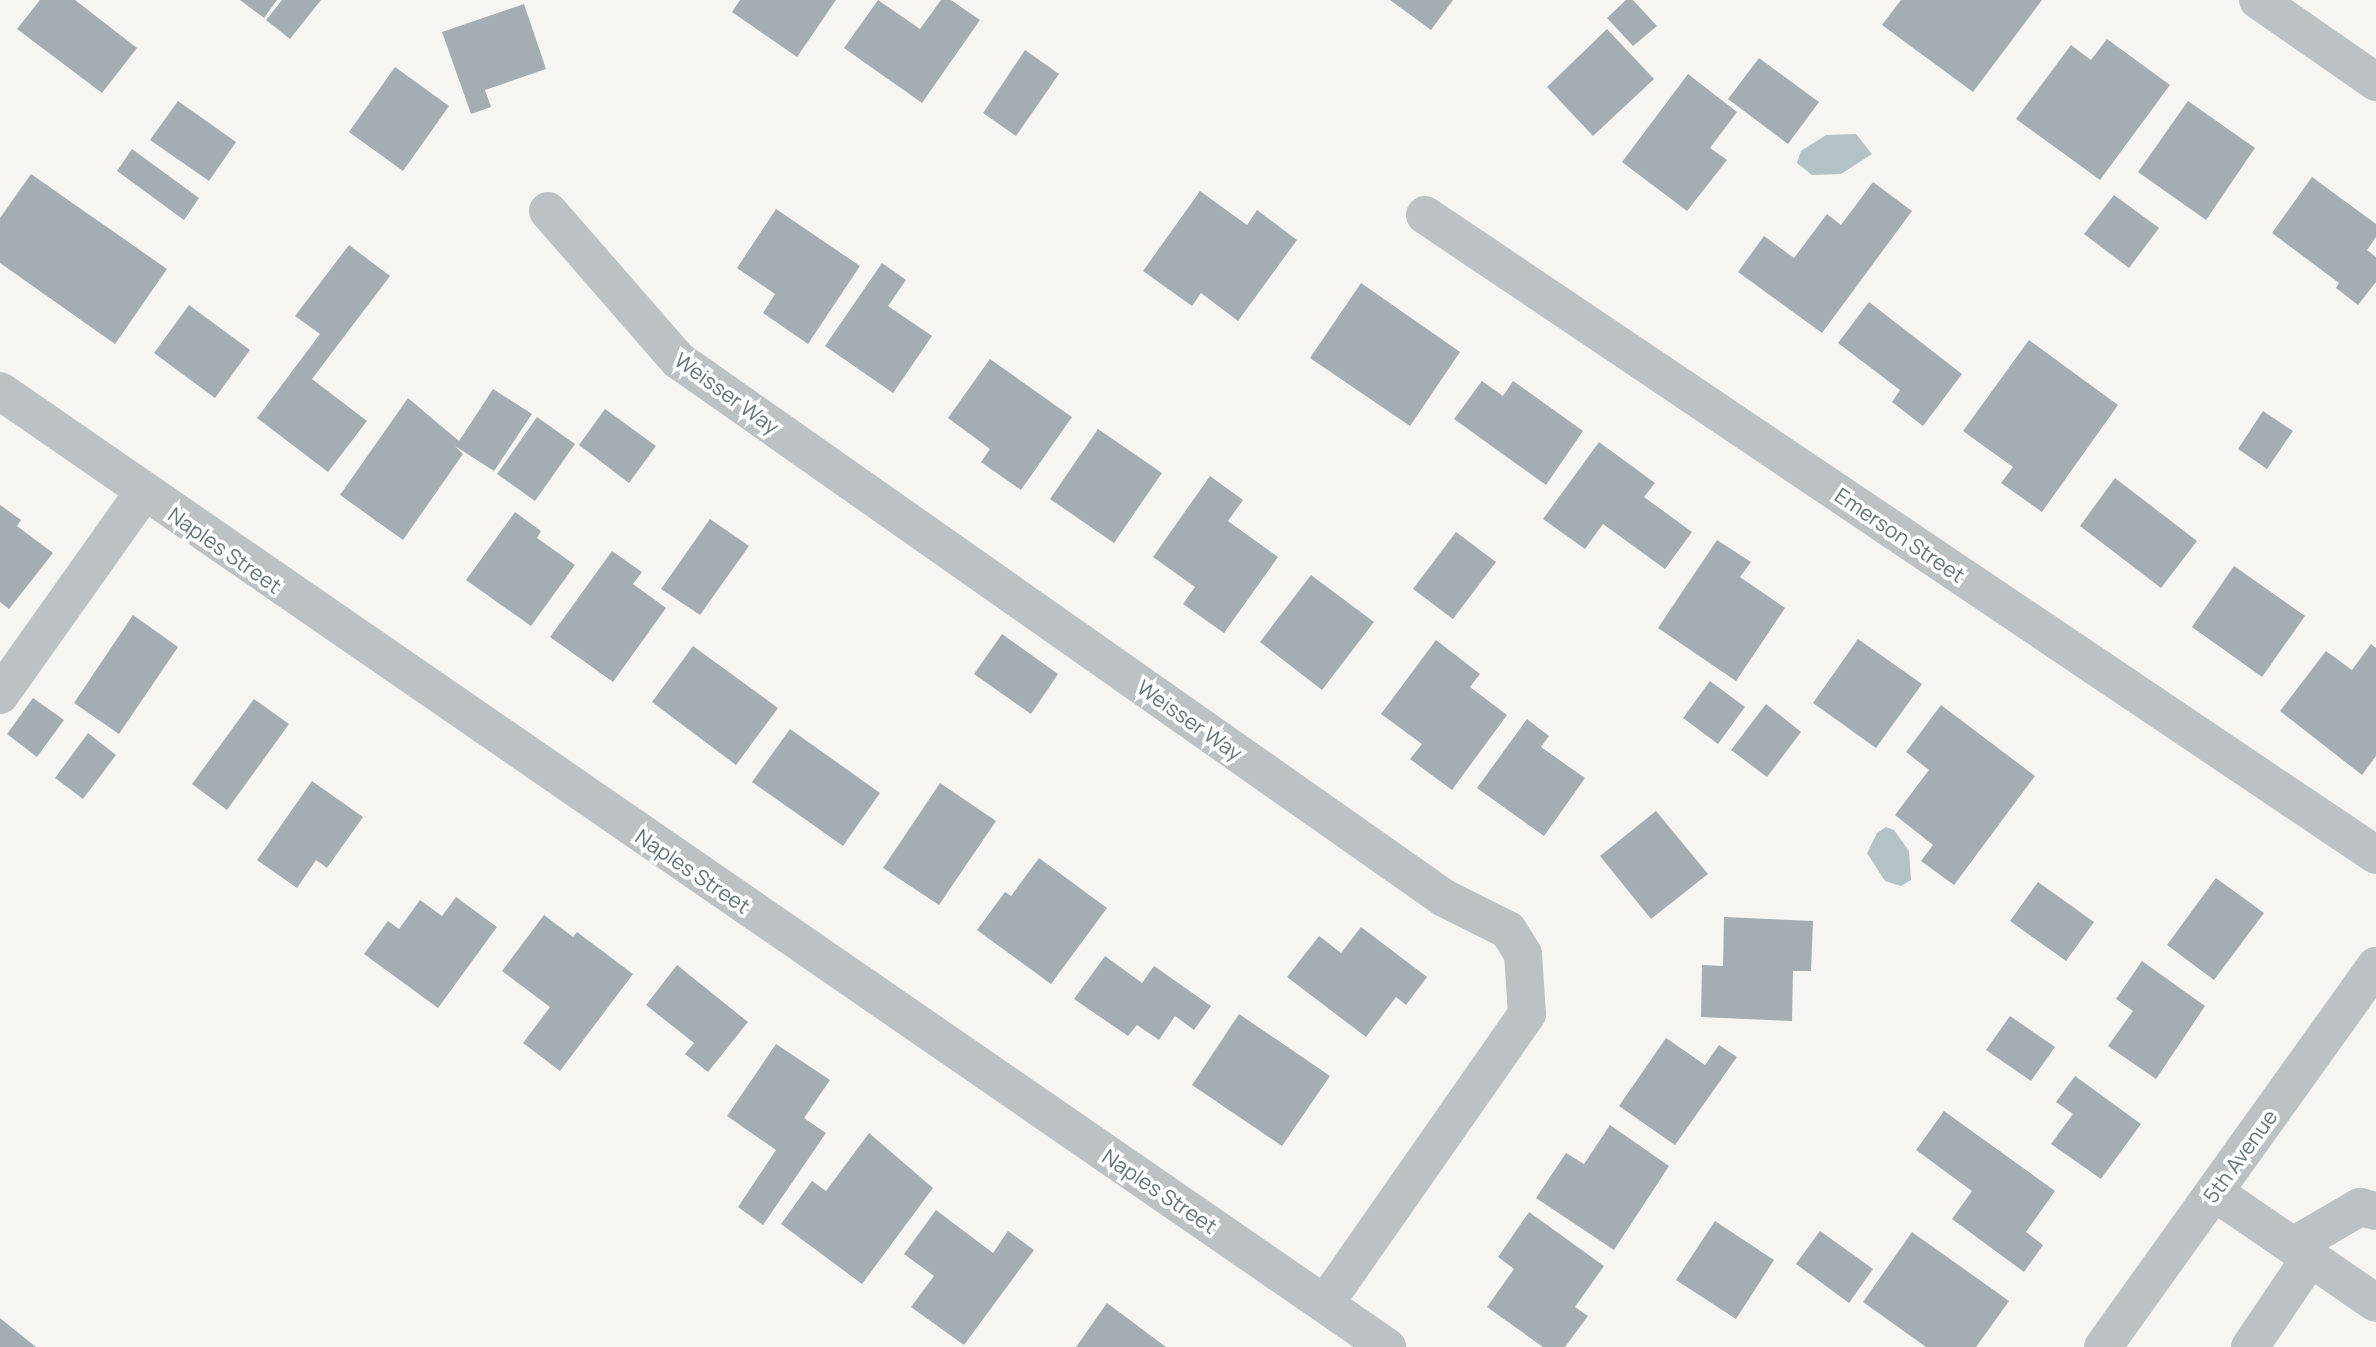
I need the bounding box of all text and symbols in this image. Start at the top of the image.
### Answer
street label: Weisser Way [670,347,784,439]
street label: Emerson Street [1830,482,1970,588]
street label: Naples Street [163,502,287,598]
street label: Weisser Way [1133,675,1247,765]
street label: Naples Street [631,823,755,919]
street label: 5th Avenue [2198,1104,2282,1208]
street label: Naples Street [1098,1143,1222,1239]

